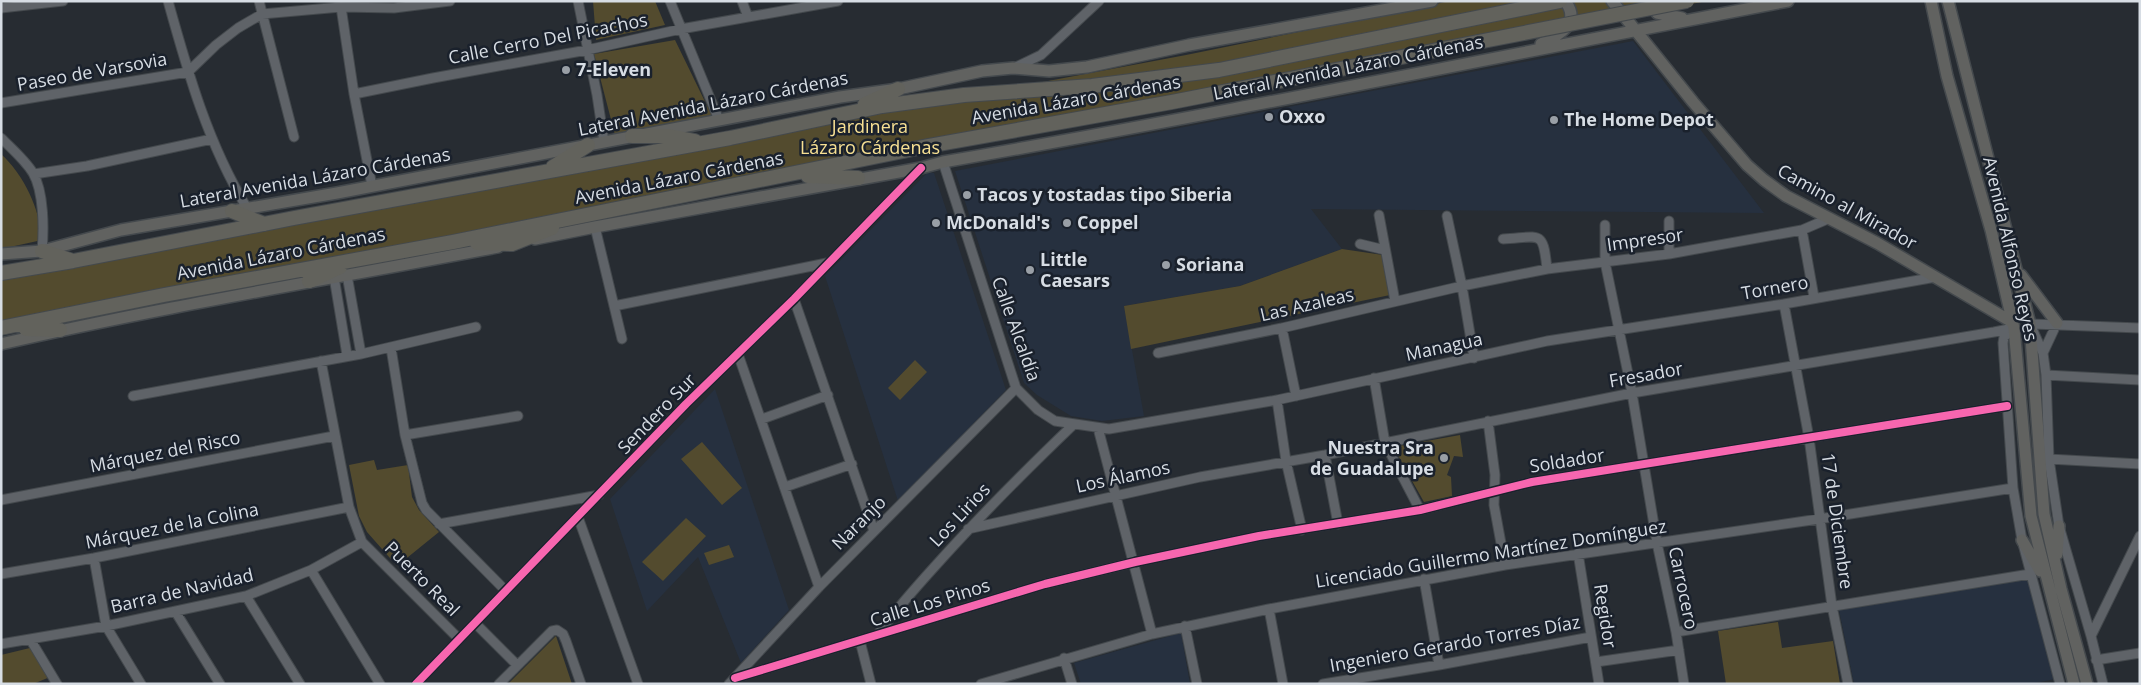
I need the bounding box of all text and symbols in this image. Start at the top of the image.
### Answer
street label: Calle Cerro Del Picachos [446,7,649,69]
street label: Lateral Avenida Lázaro Cárdenas [1211,29,1485,105]
street label: Paseo de Varsovia [15,46,169,96]
place label: 7-Eleven [576,57,651,81]
marker: 7-Eleven [560,64,572,76]
street label: Lateral Avenida Lázaro Cárdenas [576,65,850,141]
street label: Avenida Lázaro Cárdenas [969,69,1182,129]
place label: Oxxo [1279,104,1325,128]
place label: The Home Depot [1564,107,1714,131]
marker: Oxxo [1263,111,1275,123]
park label: Jardinera Lázaro Cárdenas [800,114,940,159]
marker: The Home Depot [1548,114,1560,126]
street label: Lateral Avenida Lázaro Cárdenas [178,141,452,213]
street label: Avenida Lázaro Cárdenas [573,145,785,209]
street label: Avenida Alfonso Reyes [1978,154,2044,343]
street label: Camino al Mirador [1774,158,1922,255]
place label: Tacos y tostadas tipo Siberia [977,182,1232,206]
marker: Tacos y tostadas tipo Siberia [961,189,973,201]
place label: McDonald's [946,210,1050,234]
place label: Coppel [1077,210,1139,234]
marker: McDonald's [930,217,942,229]
marker: Coppel [1061,217,1073,229]
street label: Avenida Lázaro Cárdenas [175,221,387,285]
street label: Impresor [1605,222,1685,256]
place label: Little Caesars [1040,247,1110,292]
place label: Soriana [1176,252,1244,276]
marker: Soriana [1160,259,1172,271]
marker: Little Caesars [1024,264,1036,276]
street label: Tornero [1740,269,1810,305]
street label: Calle Alcaldía [987,273,1047,384]
street label: Las Azaleas [1257,282,1356,326]
street label: Managua [1403,326,1484,366]
street label: Fresador [1607,356,1685,392]
street label: Sendero Sur [612,367,701,459]
street label: Márquez del Risco [88,425,242,477]
place label: Nuestra Sra de Guadalupe [1310,435,1434,480]
street label: Soldador [1528,442,1607,478]
street label: 17 de Diciembre [1817,451,1859,590]
marker: Nuestra Sra de Guadalupe [1438,452,1450,464]
street label: Los Álamos [1074,454,1172,498]
street label: Los Lirios [924,477,995,551]
street label: Naranjo [826,490,891,555]
street label: Márquez de la Colina [83,496,261,554]
street label: Licenciado Guillermo Martínez Domínguez [1314,513,1668,593]
street label: Puerto Real [380,536,465,621]
street label: Carrocero [1664,544,1704,631]
street label: Barra de Navidad [108,562,256,618]
street label: Calle Los Pinos [867,572,993,632]
street label: Regidor [1589,582,1623,650]
street label: Ingeniero Gerardo Torres Díaz [1328,609,1582,677]

